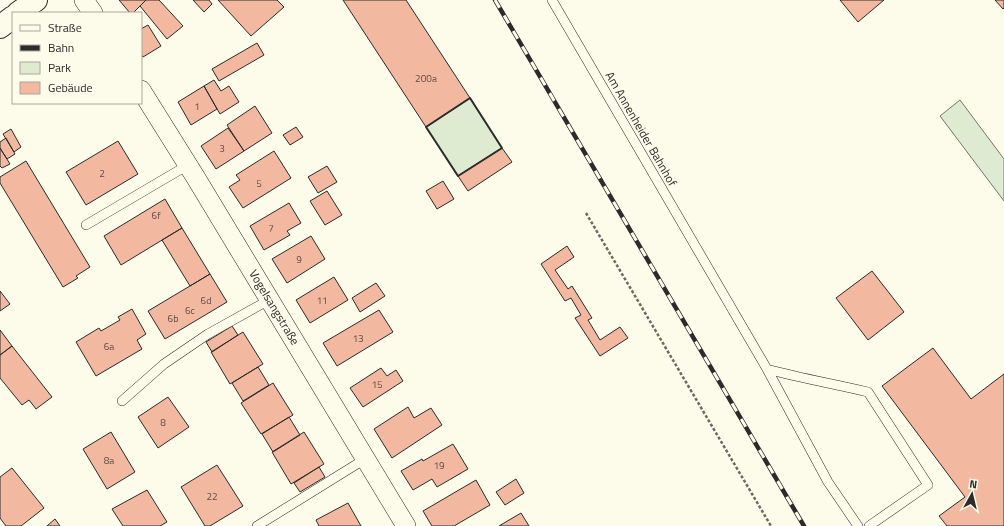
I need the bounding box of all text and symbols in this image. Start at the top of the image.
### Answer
legend [12,12,142,104]
text: Straße [48,18,82,37]
text: Bahn [48,38,74,57]
text: Park [48,58,71,77]
street label: Am Annenheider Bahnhof [601,68,682,190]
house number: 200a [415,71,437,86]
text: Gebäude [48,78,93,97]
house number: 1 [194,99,200,114]
house number: 3 [219,141,225,156]
house number: 2 [99,166,105,181]
house number: 5 [256,176,262,191]
house number: 6f [152,208,161,223]
house number: 7 [268,221,274,236]
house number: 9 [296,252,302,267]
street label: Vogelsangstraße [244,266,305,349]
house number: 6d [201,293,211,308]
house number: 11 [316,293,328,308]
house number: 6c [185,303,195,318]
house number: 6b [168,311,178,326]
house number: 13 [352,331,364,346]
house number: 6a [104,339,114,354]
house number: 15 [371,377,383,392]
house number: 8 [160,415,166,430]
house number: 8a [104,453,114,468]
house number: 19 [433,458,445,473]
north arrow [952,474,992,514]
text: N [969,476,978,493]
house number: 22 [206,489,218,504]

